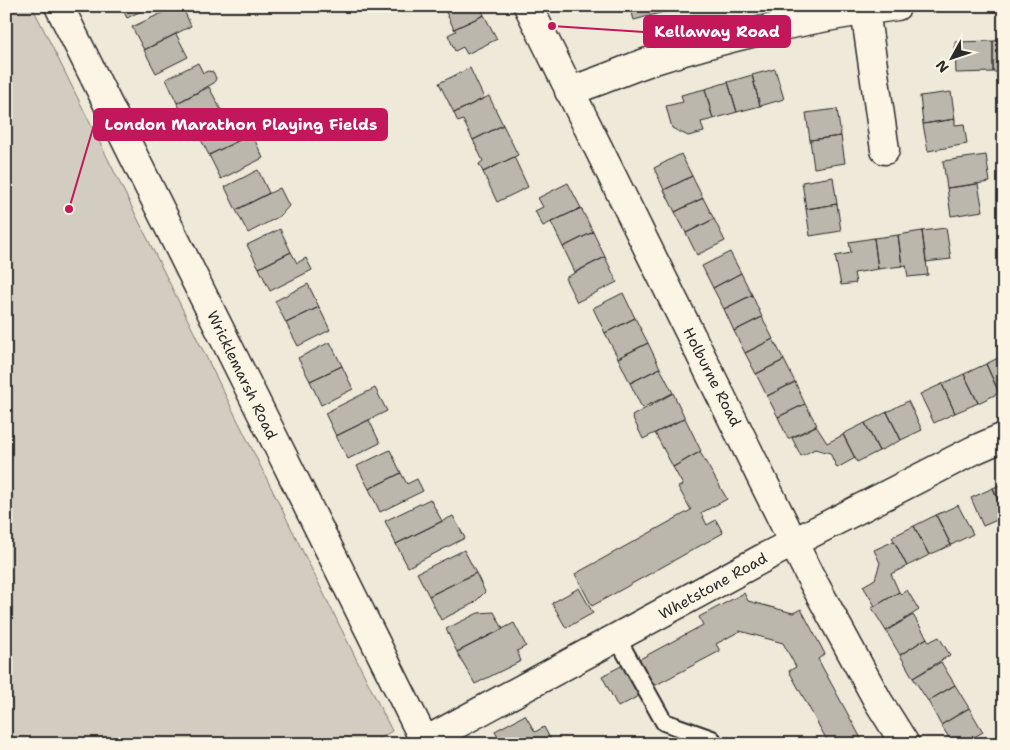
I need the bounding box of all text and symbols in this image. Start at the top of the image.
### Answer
callout: Kellaway Road [644,16,790,47]
text: Kellaway Road [654,21,780,42]
north arrow [928,32,978,82]
text: N [932,56,953,76]
callout: London Marathon Playing Fields [94,109,387,140]
text: London Marathon Playing Fields [105,114,377,135]
street label: Wricklemarsh Road [202,307,282,443]
street label: Holburne Road [678,324,746,430]
street label: Whetstone Road [655,548,771,624]

